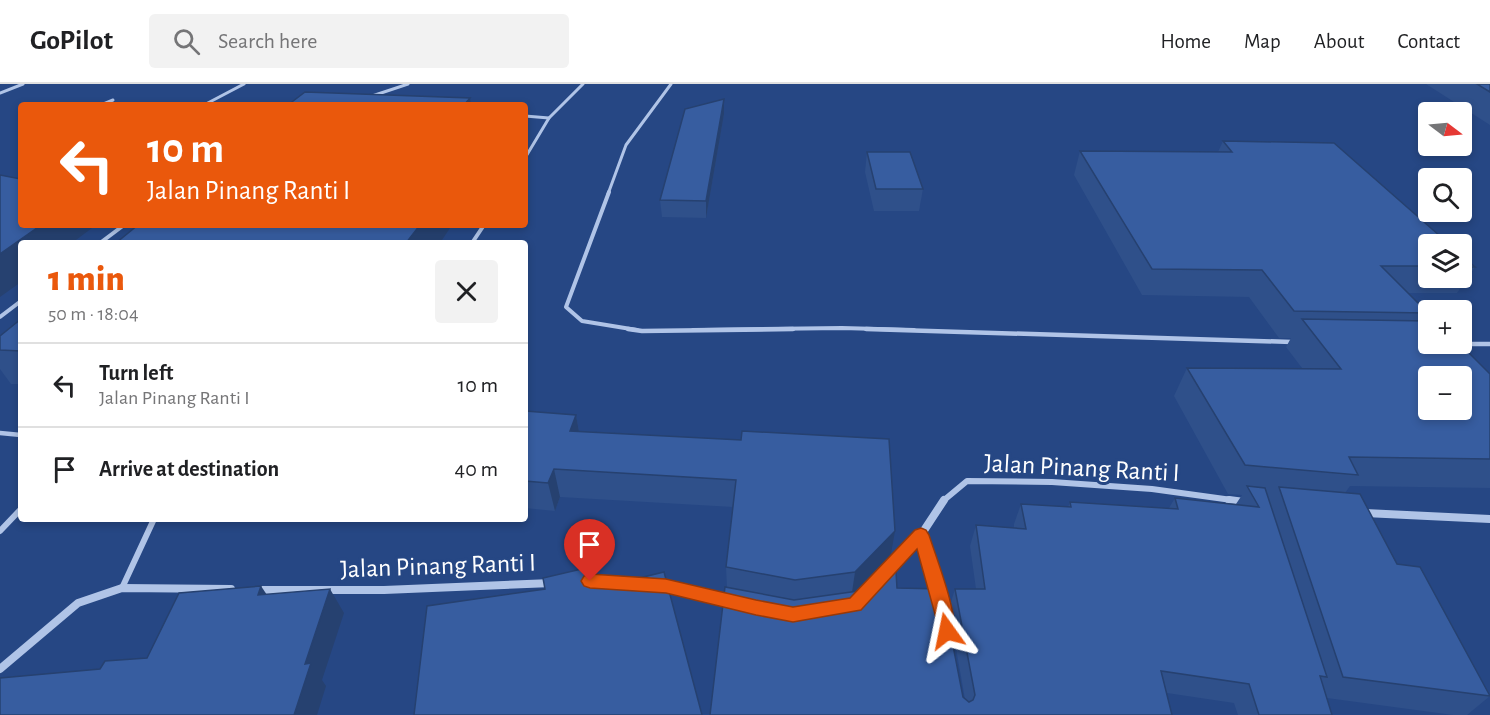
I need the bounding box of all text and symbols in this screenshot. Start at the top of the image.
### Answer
search box [149,14,569,68]
icon: search [170,25,203,58]
text: GoPilot [30,27,113,55]
text: Search here [218,30,318,52]
text: Home [1160,31,1211,52]
text: Map [1244,31,1281,52]
text: About [1314,31,1364,52]
text: Contact [1397,31,1460,52]
north arrow [1418,102,1472,156]
map controls [1418,102,1472,420]
icon: left [48,126,126,204]
text: 10 m [147,128,224,170]
button: search [1418,168,1472,222]
text: Jalan Pinang Ranti I [147,177,350,204]
button: layers [1418,234,1472,288]
button: close [435,260,498,323]
text: 1 min [48,261,125,297]
button: + [1418,300,1472,354]
text: 50 m · 18:04 [48,304,139,324]
text: Turn left [99,362,173,384]
button: − [1418,366,1472,420]
icon: left [48,369,81,402]
text: 10 m [458,374,498,396]
text: Jalan Pinang Ranti I [99,388,250,408]
street label: Jalan Pinang Ranti I [984,450,1180,486]
icon: arrive [48,453,81,486]
text: Arrive at destination [99,458,279,480]
text: 40 m [455,458,498,480]
pin [564,519,615,581]
icon: arrive [573,528,606,561]
street label: Jalan Pinang Ranti I [340,550,536,582]
position arrow [915,599,979,663]

